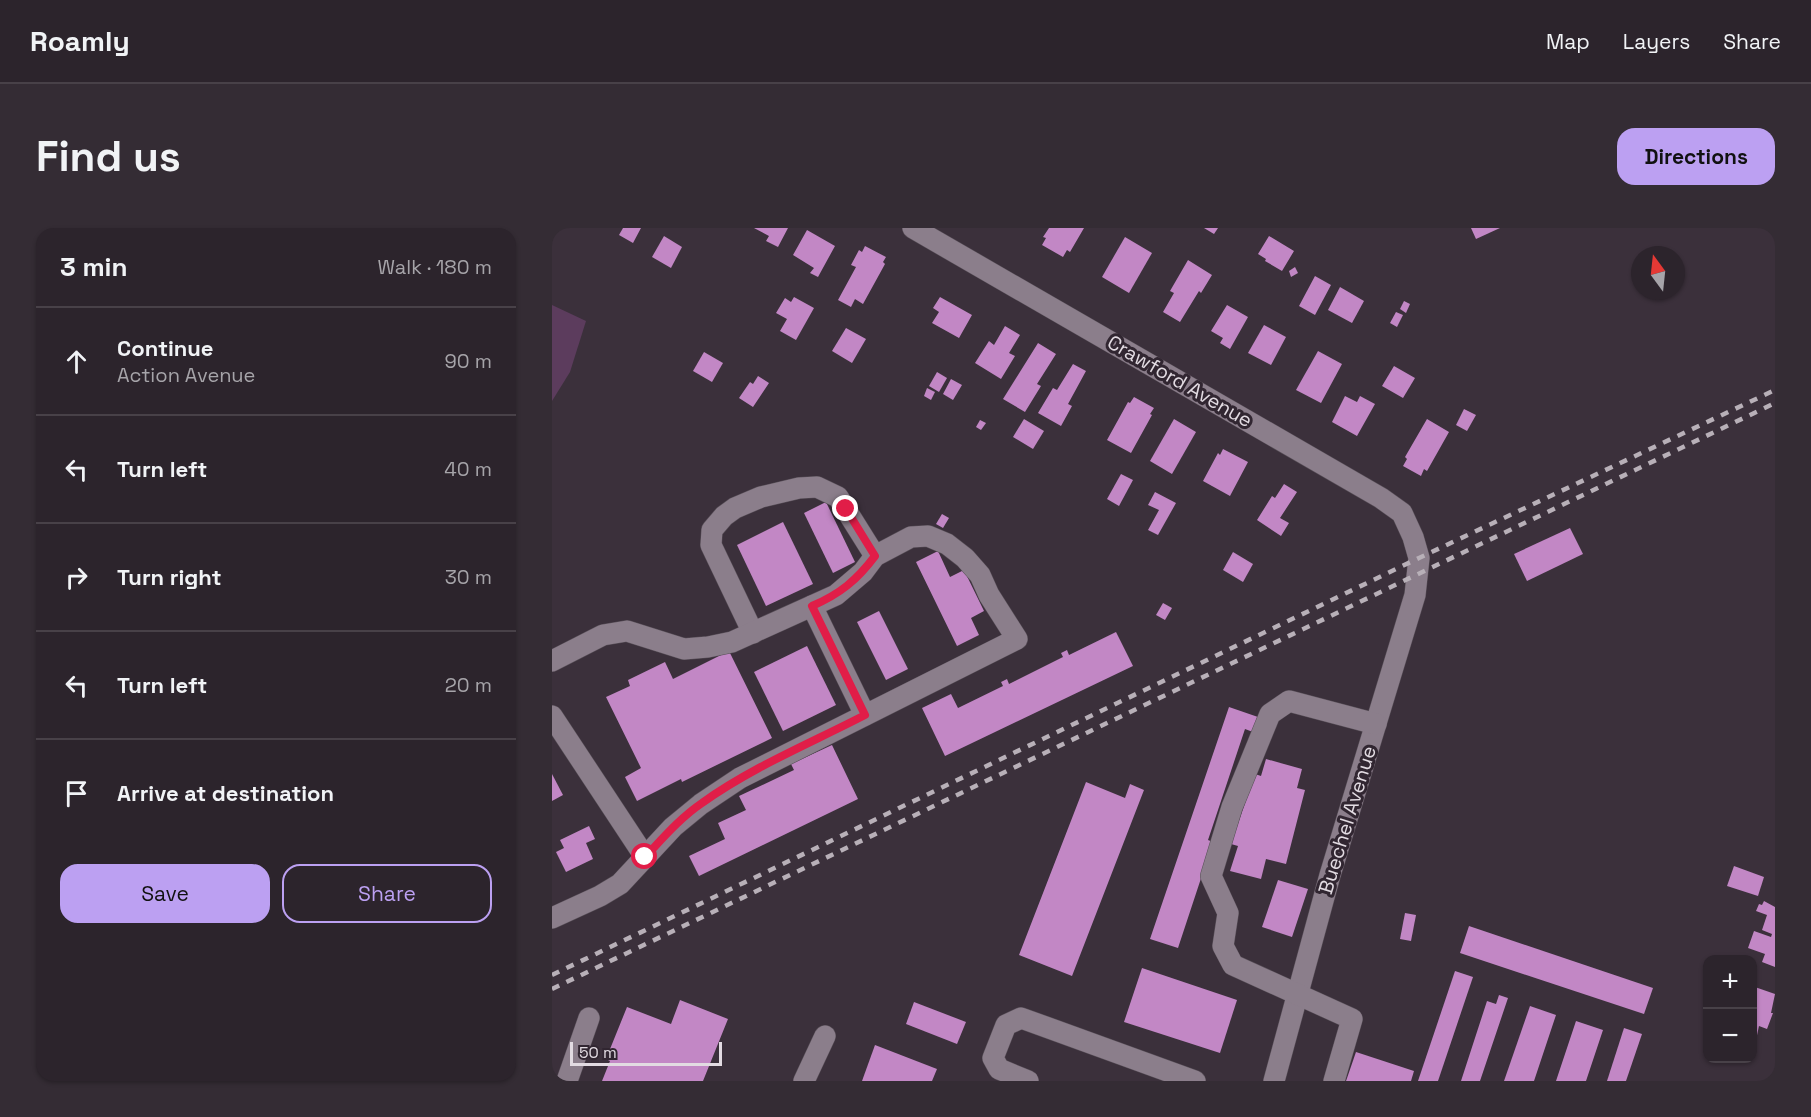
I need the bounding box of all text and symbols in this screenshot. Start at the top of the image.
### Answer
text: Roamly [30,23,130,59]
text: Map [1546,28,1590,55]
text: Layers [1623,28,1690,55]
text: Share [1723,28,1781,55]
button: Directions [1617,128,1775,185]
text: Find us [36,130,181,183]
north arrow [1631,246,1685,300]
text: 3 min [60,250,128,284]
text: Walk · 180 m [378,254,492,280]
street label: Crawford Avenue [1103,329,1257,433]
text: Continue [117,334,213,362]
icon: ahead [60,345,93,378]
text: 90 m [445,348,492,374]
text: Action Avenue [117,362,255,388]
icon: left [60,453,93,486]
text: Turn left [117,455,207,483]
text: 40 m [444,456,492,482]
route end [832,495,858,521]
icon: right [60,561,93,594]
text: Turn right [117,563,222,591]
text: 30 m [445,564,492,590]
icon: left [60,669,93,702]
text: Turn left [117,671,207,699]
text: 20 m [445,672,492,698]
street label: Buechel Avenue [1312,743,1382,897]
icon: arrive [60,777,93,810]
text: Arrive at destination [117,779,334,807]
route start [631,843,657,869]
button: Save [60,864,270,923]
button: Share [282,864,492,923]
map controls [1703,955,1757,1063]
button: + [1703,955,1757,1009]
button: − [1703,1009,1757,1063]
scale bar [570,1039,722,1066]
text: 50 m [579,1042,617,1063]

